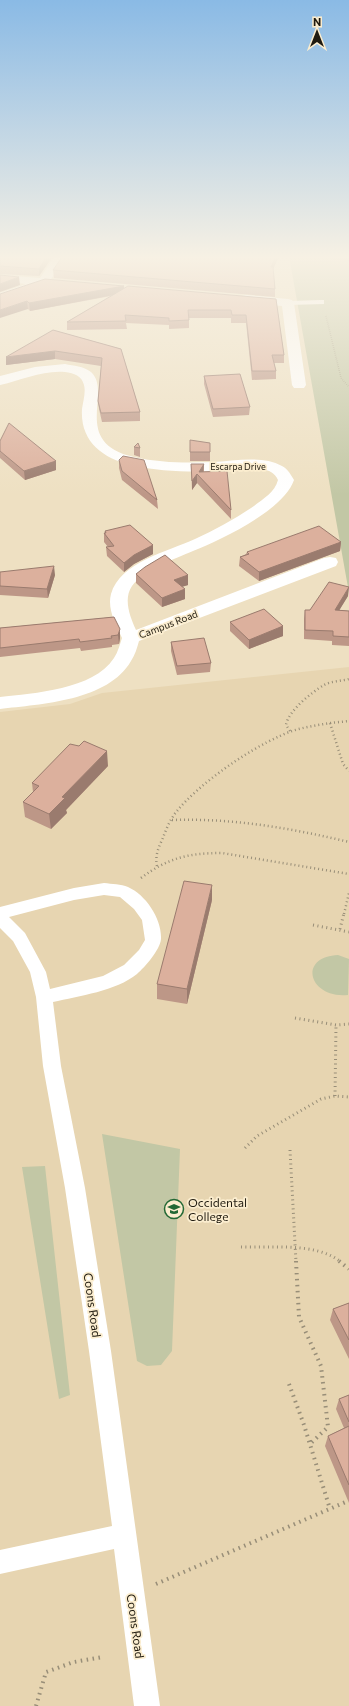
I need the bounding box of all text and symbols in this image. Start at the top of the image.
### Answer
north arrow [297,12,337,52]
text: N [313,15,321,28]
street label: Escarpa Drive [210,461,266,472]
street label: Campus Road [137,607,199,641]
place label: Occidental College [188,1195,247,1223]
school or university icon: Occidental College [163,1198,185,1220]
street label: Coons Road [82,1272,104,1338]
street label: Coons Road [125,1593,147,1659]

